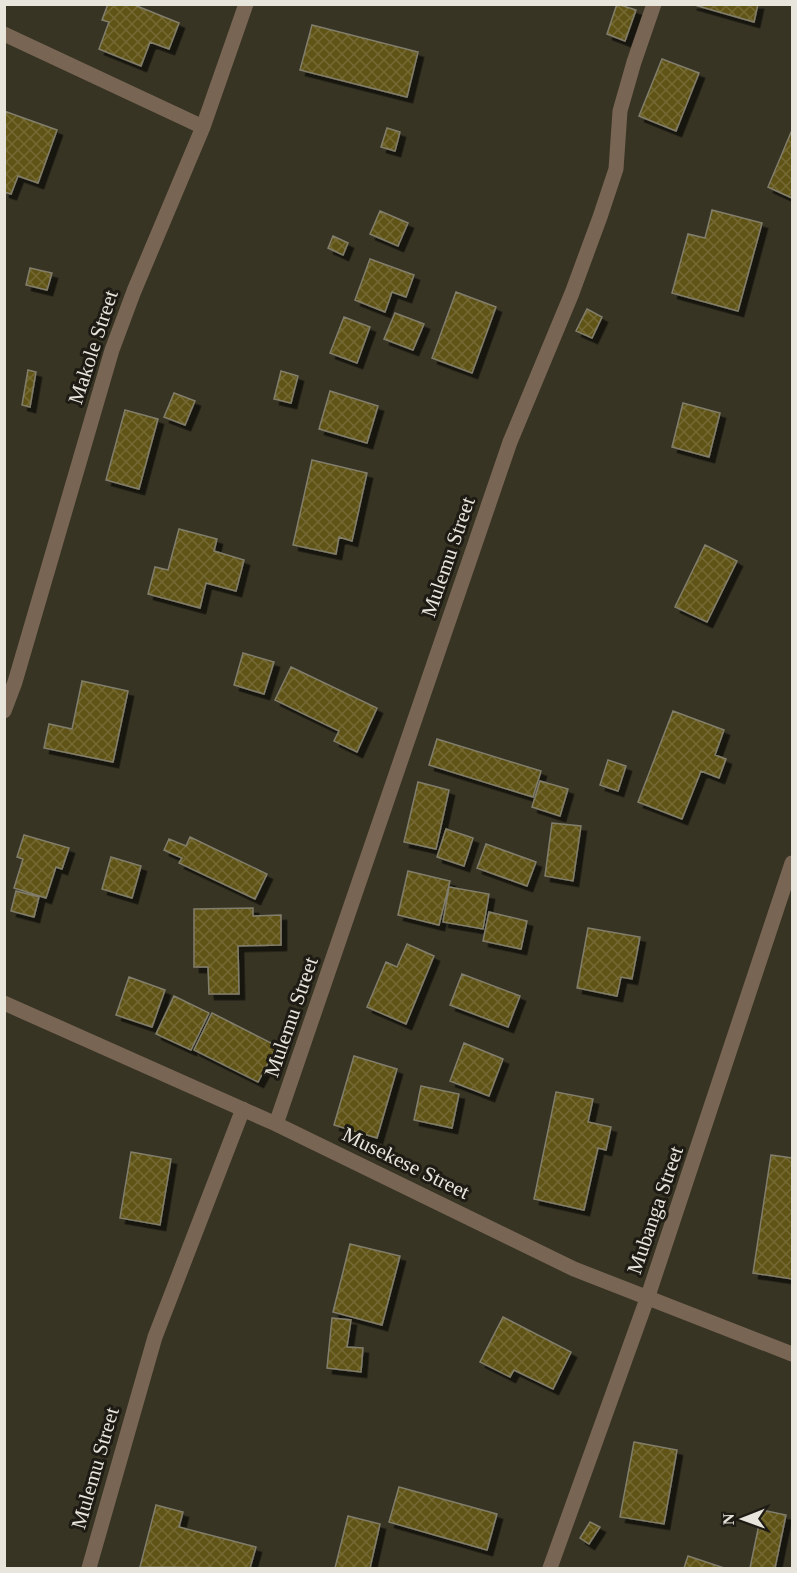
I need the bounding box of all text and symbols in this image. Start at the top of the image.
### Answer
street label: Makole Street [63,287,123,407]
street label: Mulemu Street [416,494,480,620]
street label: Mulemu Street [259,954,323,1080]
street label: Musekese Street [339,1122,474,1204]
street label: Mubanga Street [622,1143,688,1277]
street label: Mulemu Street [66,1404,124,1532]
north arrow [713,1489,773,1549]
text: N [720,1513,737,1525]

